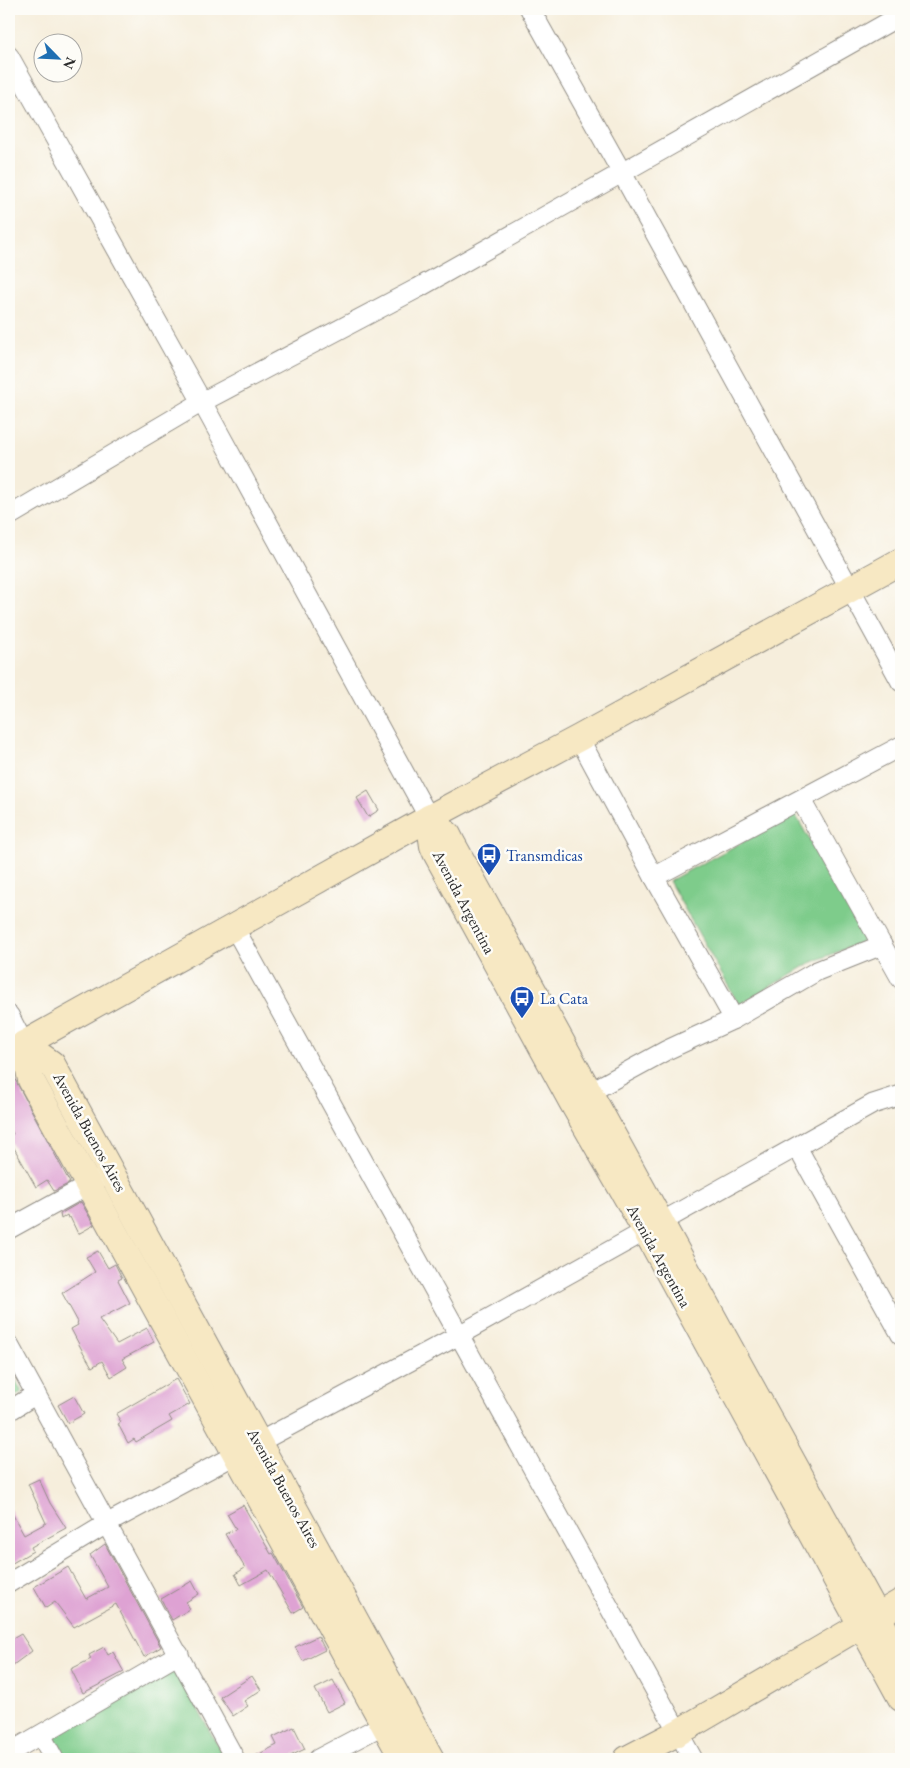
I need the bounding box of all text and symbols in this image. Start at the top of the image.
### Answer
north arrow [32,32,82,82]
text: N [59,54,80,73]
bus stop icon: Transmdicas [476,842,502,876]
place label: Transmdicas [506,845,583,866]
street label: Avenida Argentina [427,846,500,958]
bus stop icon: La Cata [509,985,535,1019]
place label: La Cata [540,988,589,1009]
street label: Avenida Buenos Aires [48,1068,132,1195]
street label: Avenida Argentina [622,1200,696,1312]
street label: Avenida Buenos Aires [242,1424,326,1551]

